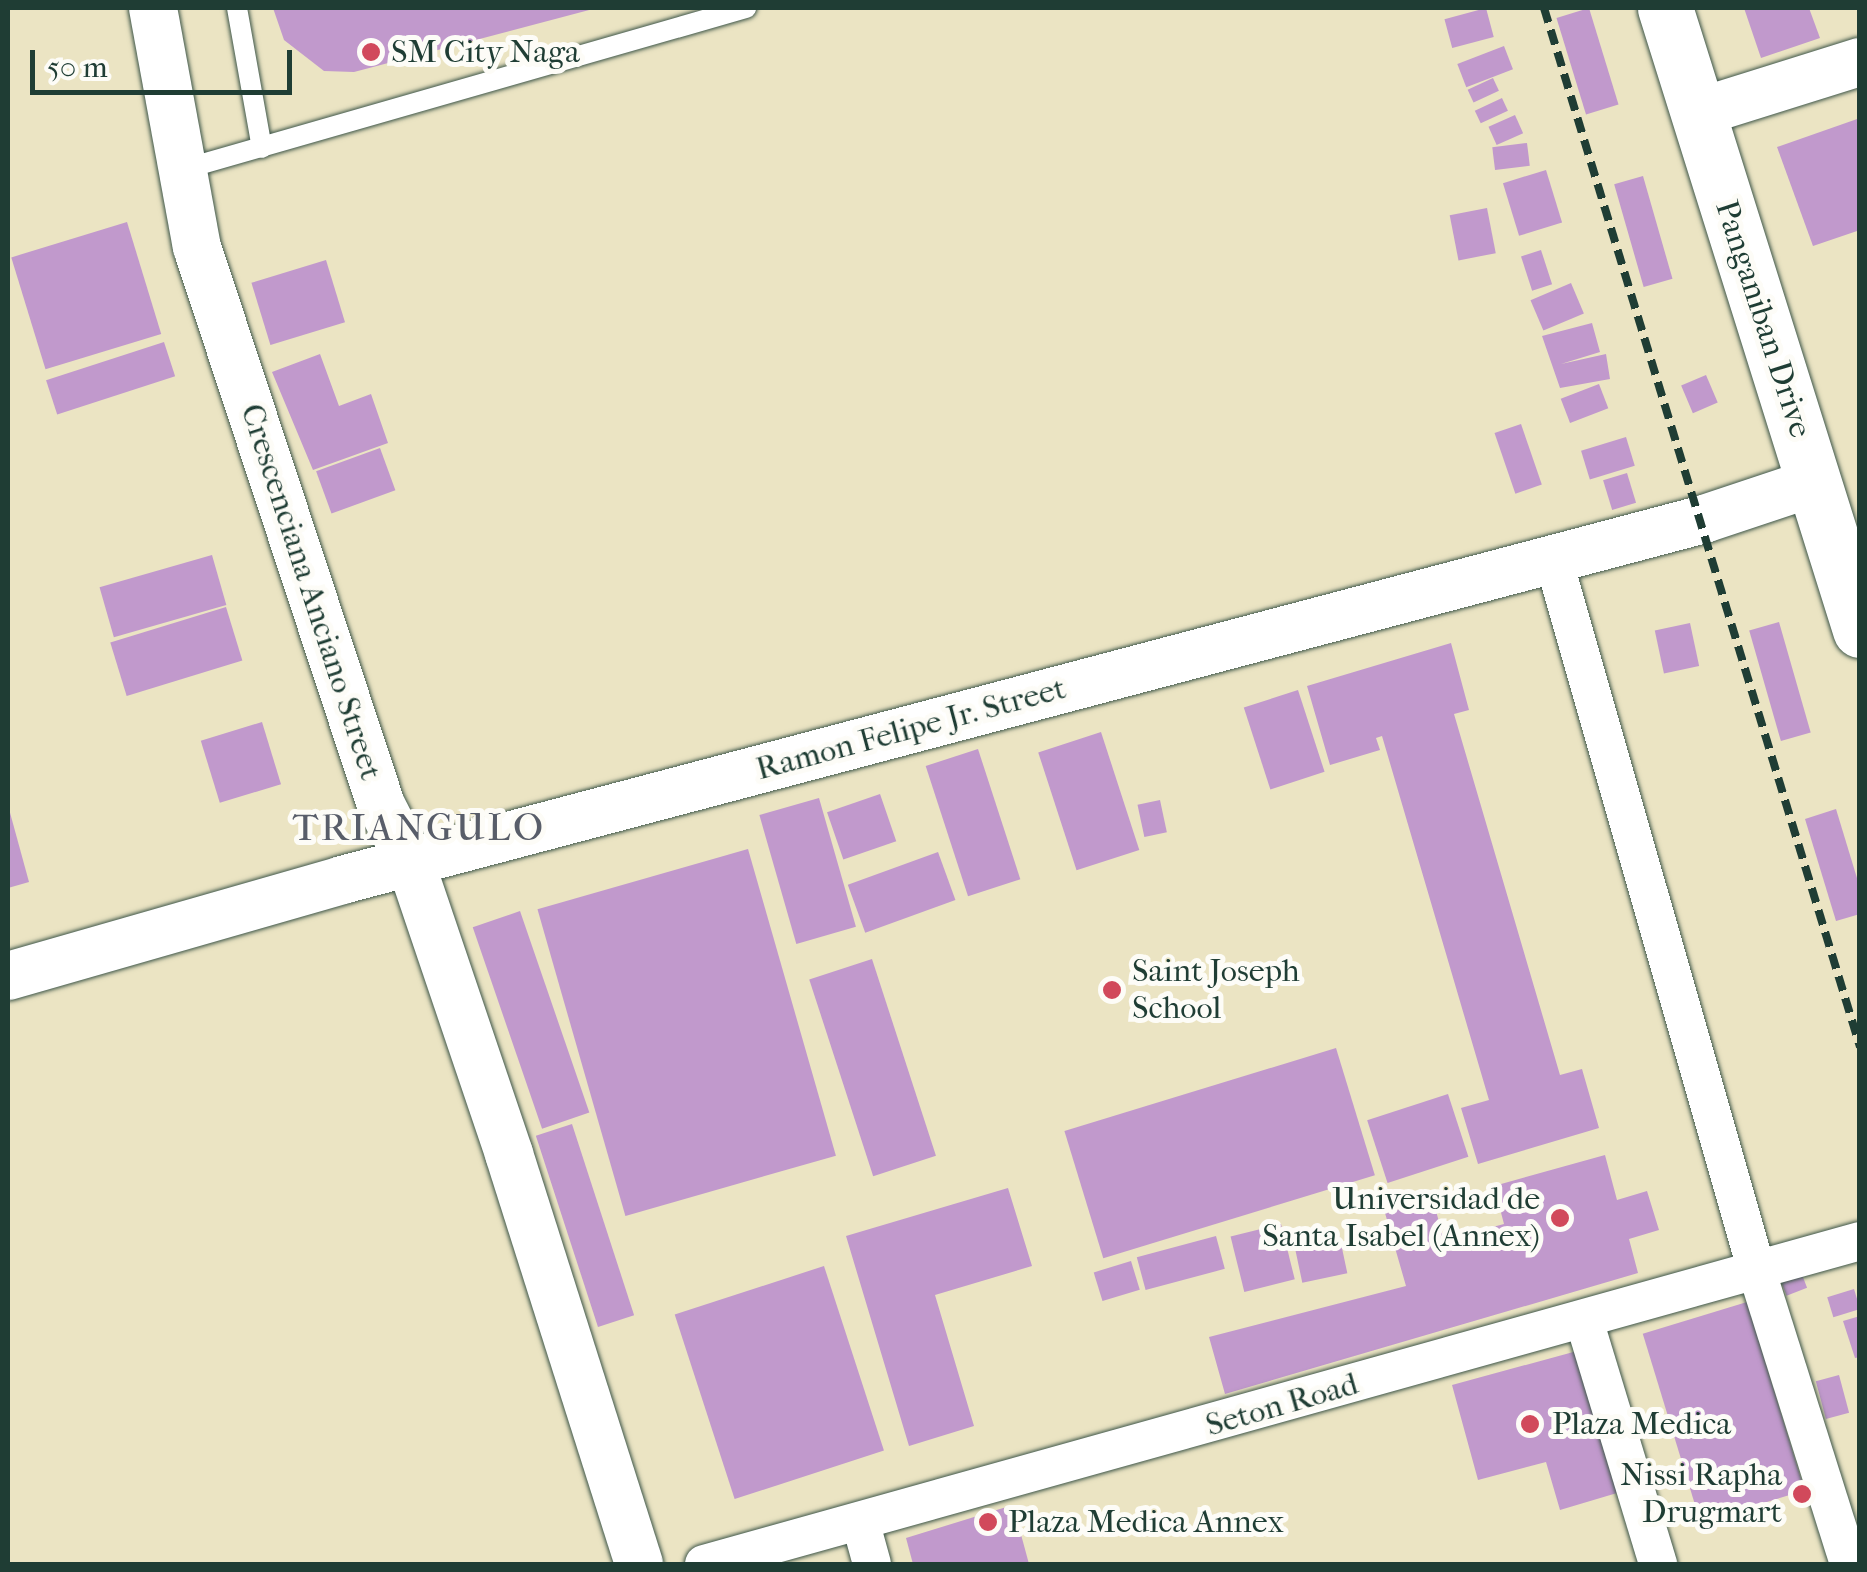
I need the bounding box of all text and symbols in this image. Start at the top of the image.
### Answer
scale bar [35,30,298,92]
place label: SM City Naga [391,33,580,71]
marker: SM City Naga [360,41,382,63]
text: 50 m [47,50,108,85]
street label: Panganiban Drive [1707,195,1819,443]
street label: Crescenciana Anciano Street [232,399,390,785]
street label: Ramon Felipe Jr. Street [752,669,1070,789]
district label: TRIANGULO [293,805,545,851]
place label: Saint Joseph School [1132,953,1300,1028]
marker: Saint Joseph School [1101,979,1123,1001]
place label: Universidad de Santa Isabel (Annex) [1262,1181,1540,1256]
marker: Universidad de Santa Isabel (Annex) [1549,1207,1571,1229]
street label: Seton Road [1202,1365,1362,1445]
place label: Plaza Medica [1552,1405,1731,1443]
marker: Plaza Medica [1517,1411,1543,1437]
place label: Nissi Rapha Drugmart [1620,1457,1782,1532]
marker: Nissi Rapha Drugmart [1791,1483,1813,1505]
place label: Plaza Medica Annex [1008,1503,1284,1541]
marker: Plaza Medica Annex [977,1511,999,1533]

